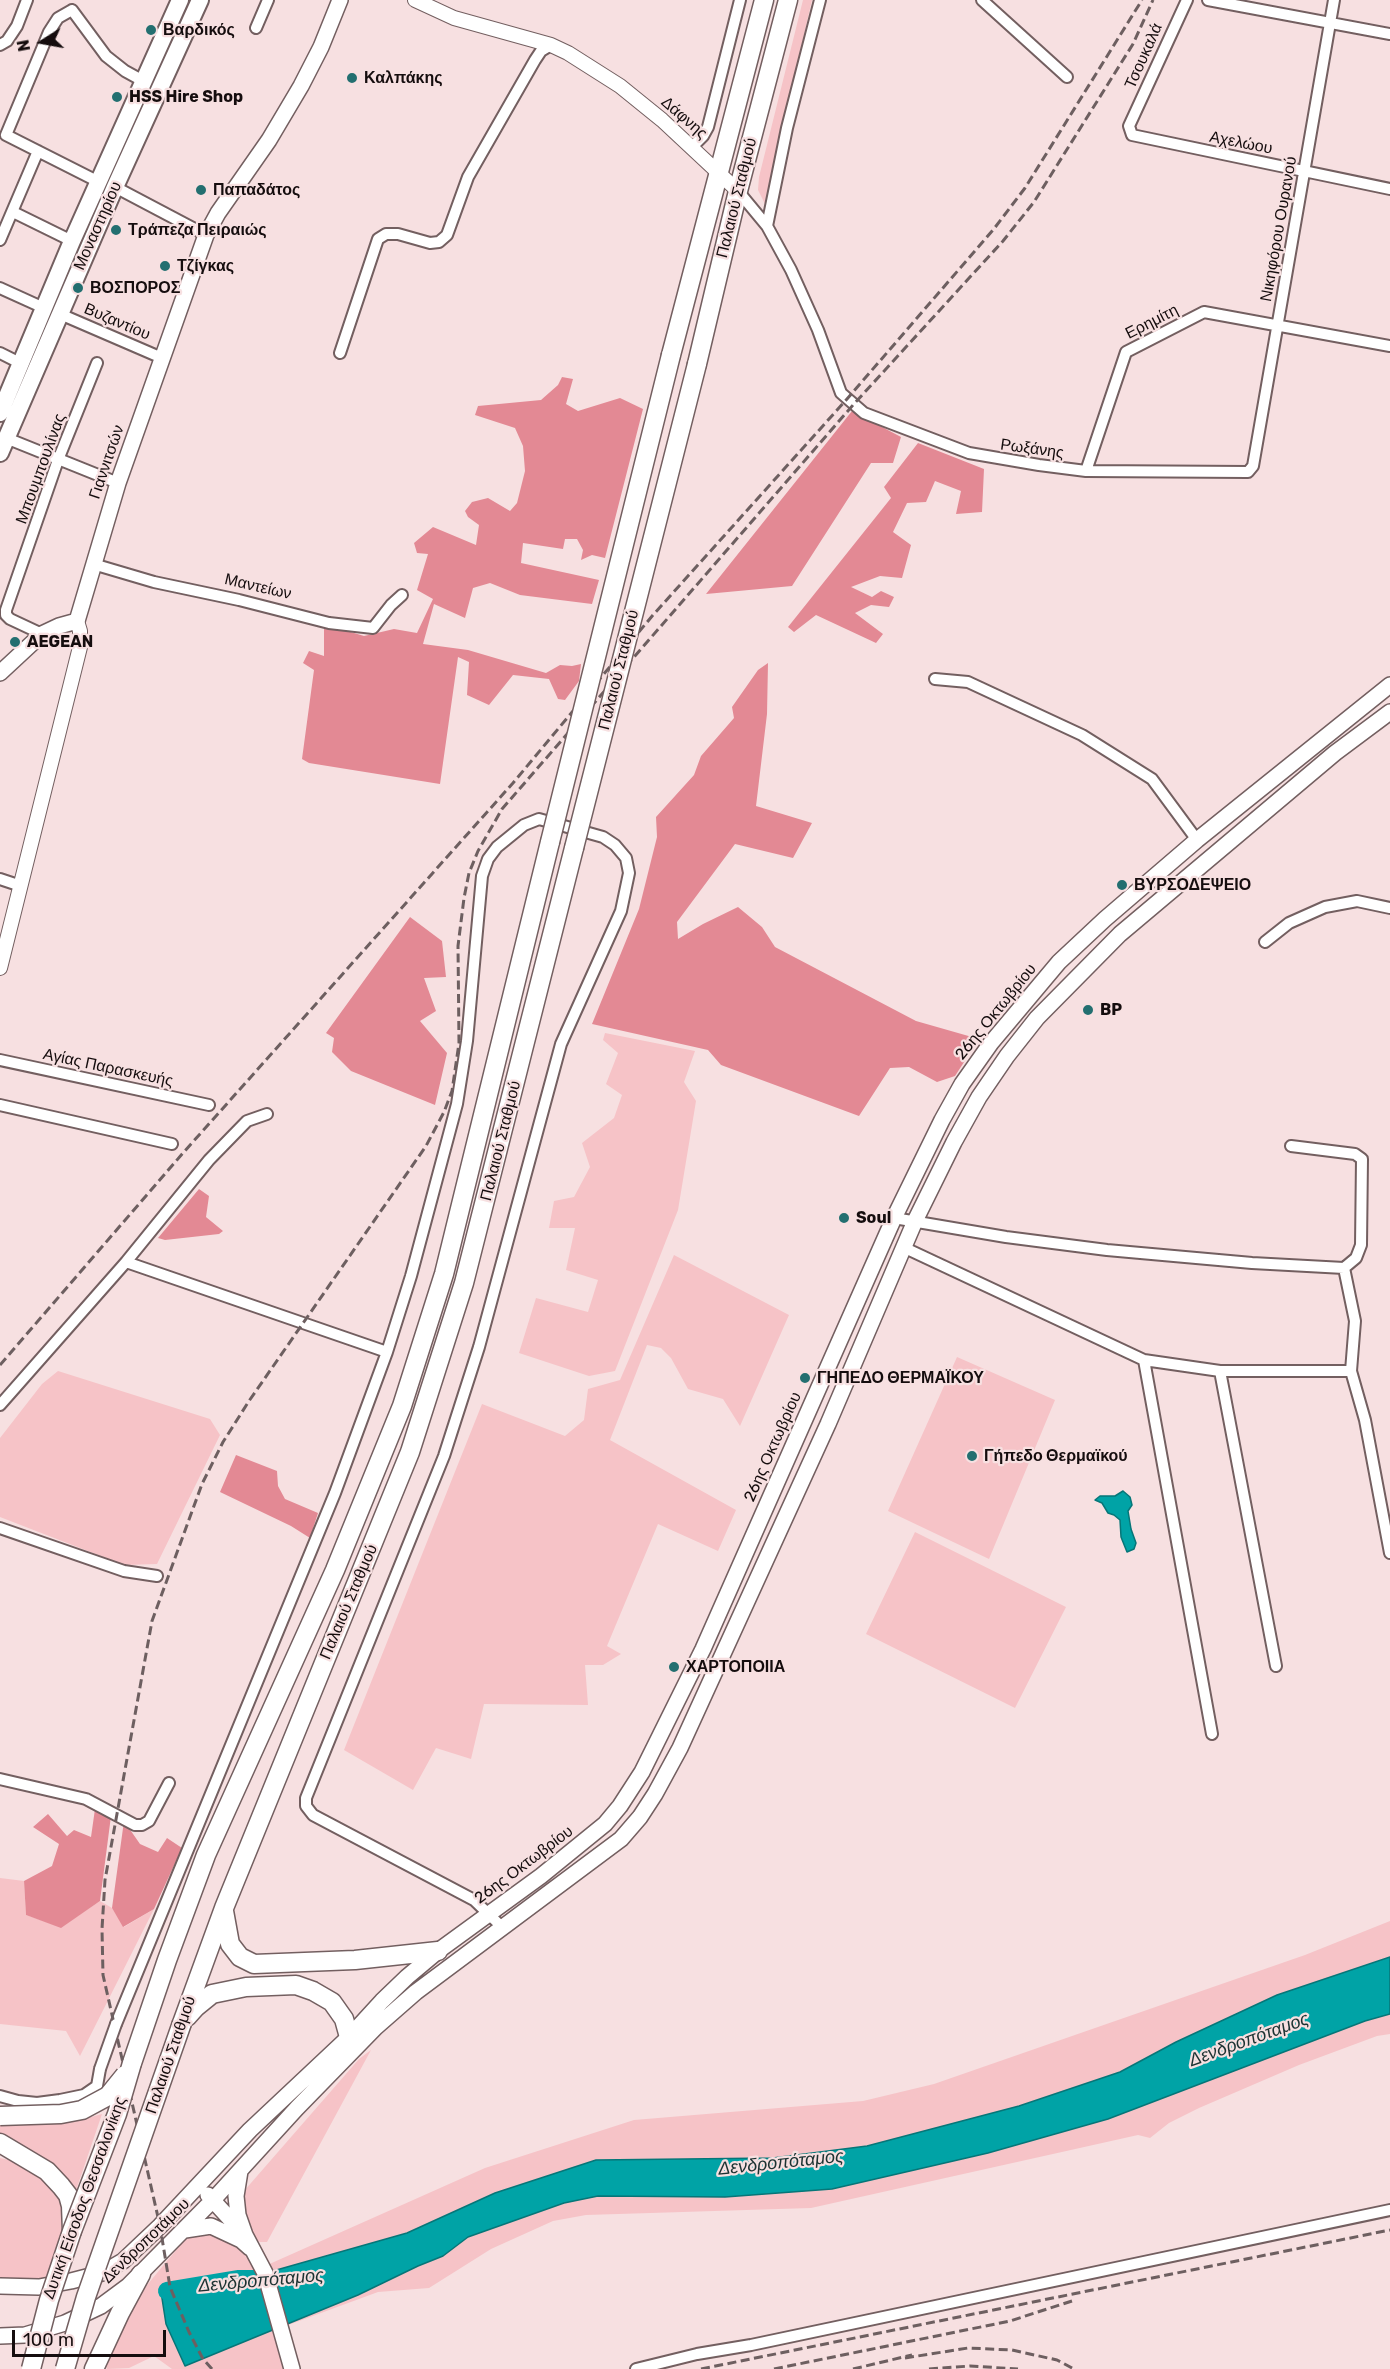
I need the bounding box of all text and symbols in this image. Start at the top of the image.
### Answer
north arrow [12,12,72,72]
place label: Βαρδικός [163,20,235,40]
street label: Τσουκαλά [1121,20,1167,92]
marker: Βαρδικός [144,23,158,37]
text: N [13,38,34,53]
place label: Καλπάκης [364,68,443,88]
marker: Καλπάκης [345,71,359,85]
place label: HSS Hire Shop [129,87,243,107]
marker: HSS Hire Shop [110,90,124,104]
street label: Δάφνης [657,93,711,143]
street label: Αχελώου [1208,127,1274,159]
street label: Παλαιού Σταθμού [713,136,761,260]
street label: Νικηφόρου Ουρανού [1257,155,1301,303]
street label: Μοναστηρίου [70,179,126,273]
place label: Παπαδάτος [213,180,300,200]
marker: Παπαδάτος [194,183,208,197]
place label: Τράπεζα Πειραιώς [128,220,267,240]
marker: Τράπεζα Πειραιώς [109,223,123,237]
place label: Τζίγκας [177,256,234,276]
marker: Τζίγκας [158,259,172,273]
place label: ΒΟΣΠΟΡΟΣ [90,278,180,298]
marker: ΒΟΣΠΟΡΟΣ [71,281,85,295]
street label: Βυζαντίου [81,299,153,345]
street label: Ερημίτη [1122,301,1182,343]
street label: Μπουμπουλίνας [12,411,70,527]
street label: Γιαννιτσών [85,422,129,502]
street label: Ρωξάνης [999,435,1065,463]
street label: Μαντείων [223,570,293,604]
street label: Παλαιού Σταθμού [595,608,643,732]
place label: AEGEAN [27,632,93,652]
marker: AEGEAN [8,635,22,649]
place label: ΒΥΡΣΟΔΕΨΕΙΟ [1134,875,1251,895]
marker: ΒΥΡΣΟΔΕΨΕΙΟ [1115,878,1129,892]
street label: 26ης Οκτωβρίου [951,960,1041,1064]
place label: BP [1100,1000,1122,1020]
marker: BP [1081,1003,1095,1017]
street label: Αγίας Παρασκευής [41,1045,175,1091]
street label: Παλαιού Σταθμού [477,1079,525,1203]
place label: Soul [856,1208,891,1228]
marker: Soul [837,1211,851,1225]
place label: ΓΗΠΕΔΟ ΘΕΡΜΑΪΚΟΥ [817,1368,984,1388]
marker: ΓΗΠΕΔΟ ΘΕΡΜΑΪΚΟΥ [798,1371,812,1385]
street label: 26ης Οκτωβρίου [740,1389,806,1505]
place label: Γήπεδο Θερμαϊκού [984,1446,1128,1466]
marker: Γήπεδο Θερμαϊκού [965,1449,979,1463]
street label: Παλαιού Σταθμού [316,1542,382,1662]
place label: ΧΑΡΤΟΠΟΙΙΑ [686,1657,785,1677]
marker: ΧΑΡΤΟΠΟΙΙΑ [667,1660,681,1674]
street label: 26ης Οκτωβρίου [471,1822,577,1908]
street label: Παλαιού Σταθμού [142,1994,200,2116]
water label: Δενδροπόταμος [1186,2008,1312,2072]
street label: Δυτική Είσοδος Θεσσαλονίκης [39,2094,131,2302]
water label: Δενδροπόταμος [717,2146,845,2180]
street label: Δενδροποτάμου [98,2194,194,2288]
water label: Δενδροπόταμος [197,2265,325,2297]
scale bar [15,2318,170,2356]
text: 100 m [23,2329,74,2351]

